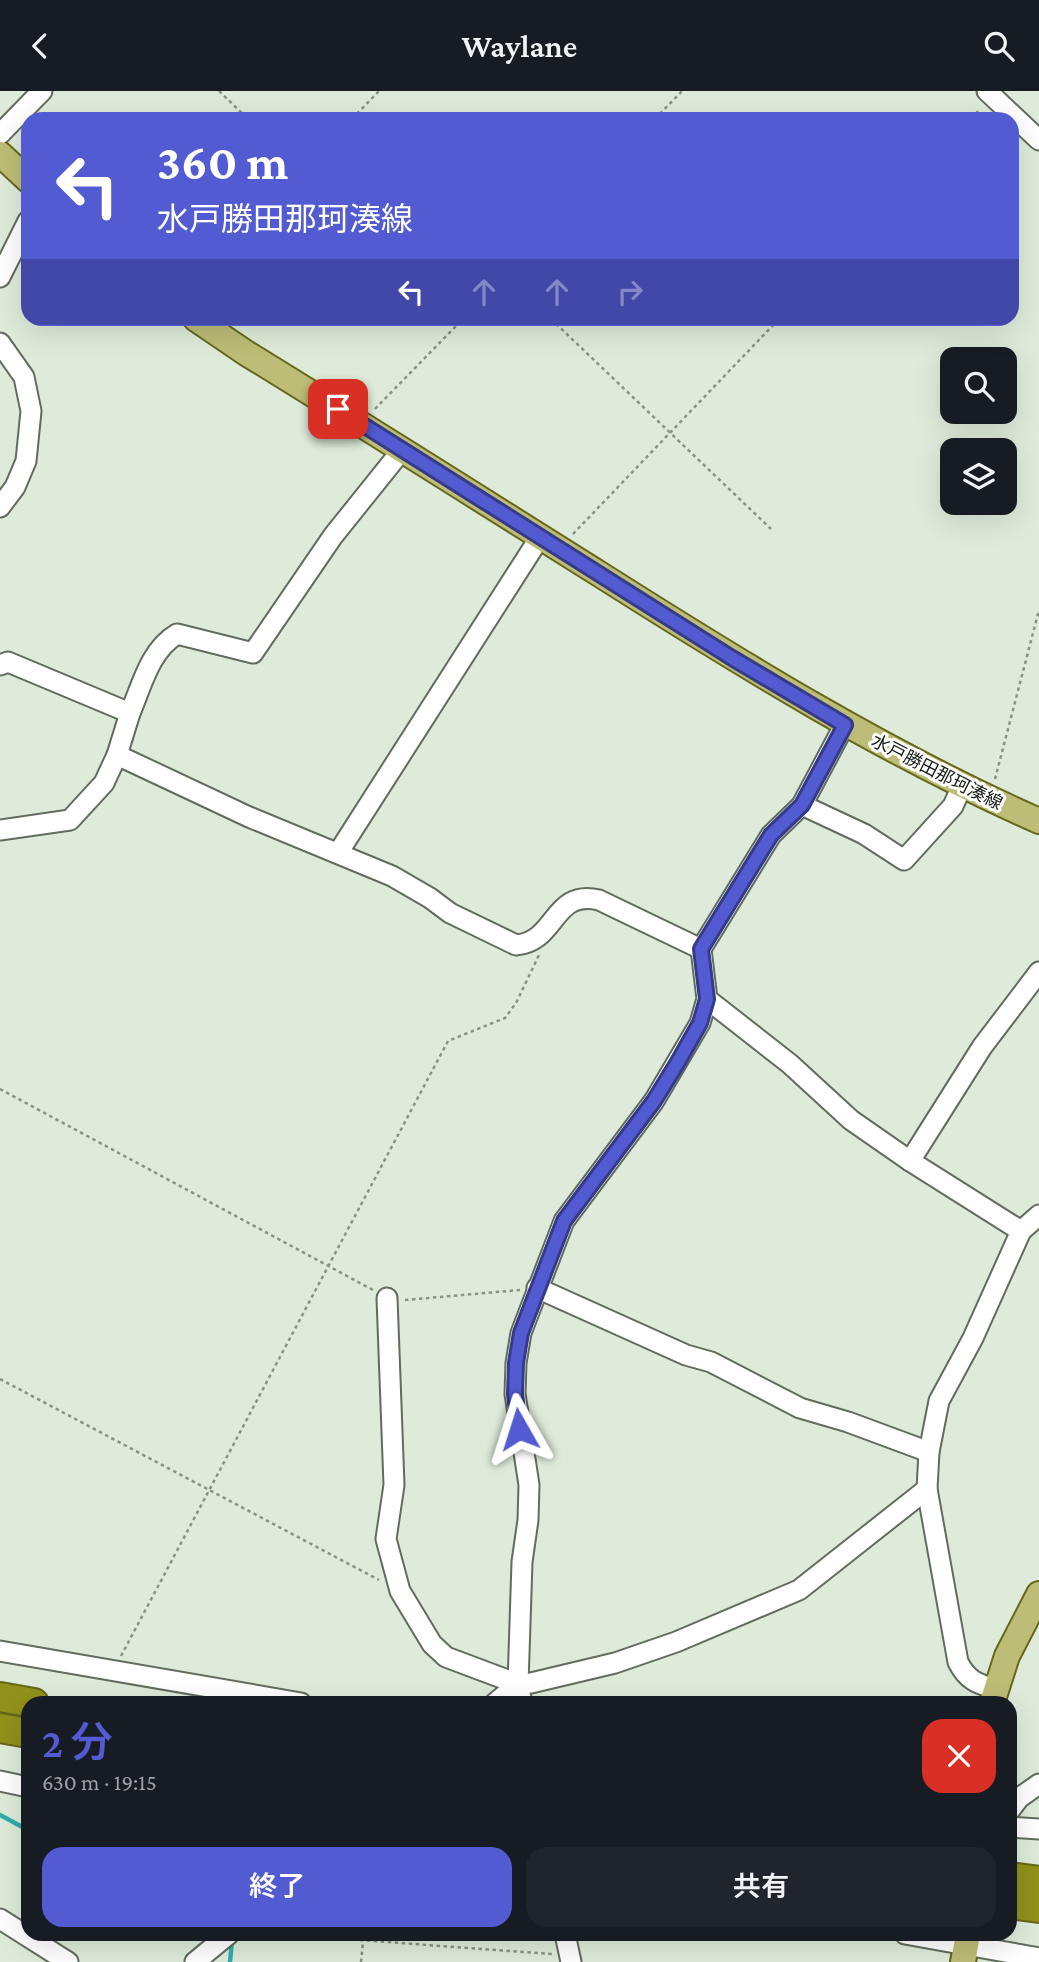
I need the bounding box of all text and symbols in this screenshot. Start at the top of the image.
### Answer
icon: back [21,27,59,65]
icon: search [980,27,1018,65]
text: Waylane [462,28,577,64]
text: 360 m [157,135,288,190]
icon: left [42,140,133,231]
text: 水戸勝田那珂湊線 [157,201,413,237]
icon: left [392,273,430,311]
icon: ahead [465,273,503,311]
icon: ahead [538,273,576,311]
icon: right [611,273,649,311]
map controls [940,347,1017,515]
button: search [940,347,1017,424]
pin [308,379,368,439]
icon: arrive [319,390,357,428]
button: layers [940,438,1017,515]
street label: 水戸勝田那珂湊線 [868,730,1006,814]
position arrow [482,1392,556,1466]
text: 2 分 [42,1719,113,1766]
button: close [922,1719,996,1793]
text: 630 m · 19:15 [42,1769,157,1795]
button: 終了 [42,1847,512,1927]
button: 共有 [526,1847,996,1927]

